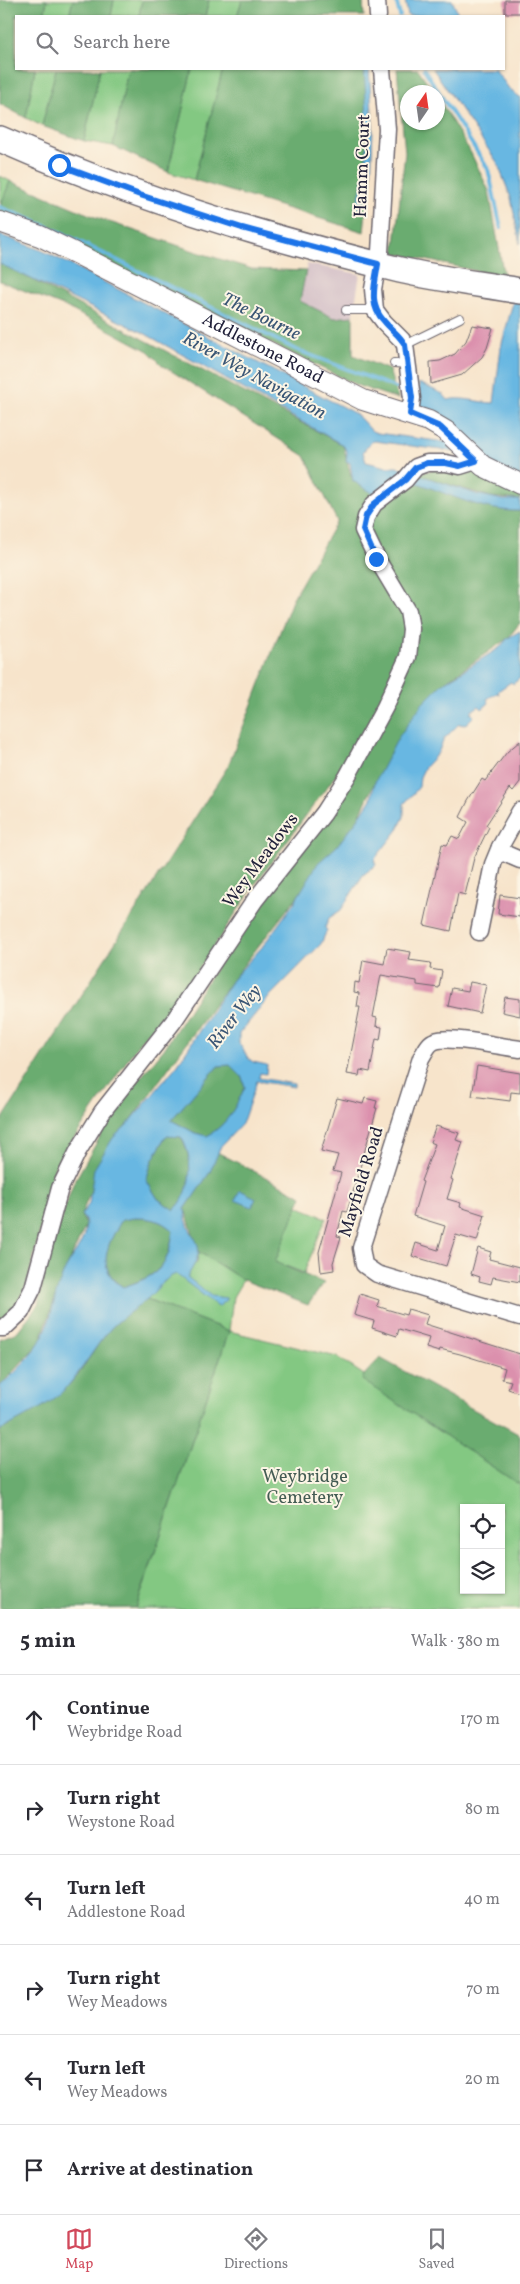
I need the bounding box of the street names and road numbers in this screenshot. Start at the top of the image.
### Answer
street label: Hamm Court [349,114,377,218]
street label: Addlestone Road [198,307,328,390]
street label: Wey Meadows [217,808,305,914]
street label: Mayfield Road [333,1124,391,1240]

